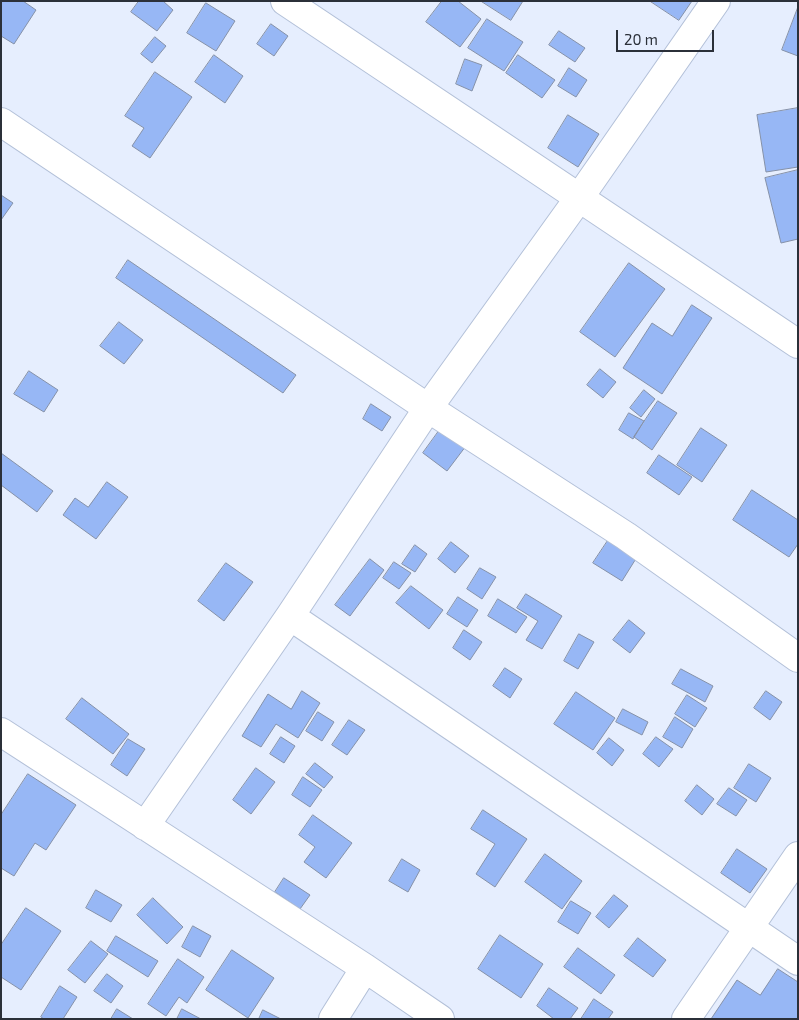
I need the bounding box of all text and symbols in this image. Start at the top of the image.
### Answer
scale bar [619,20,716,52]
text: 20 m [624,30,658,48]

